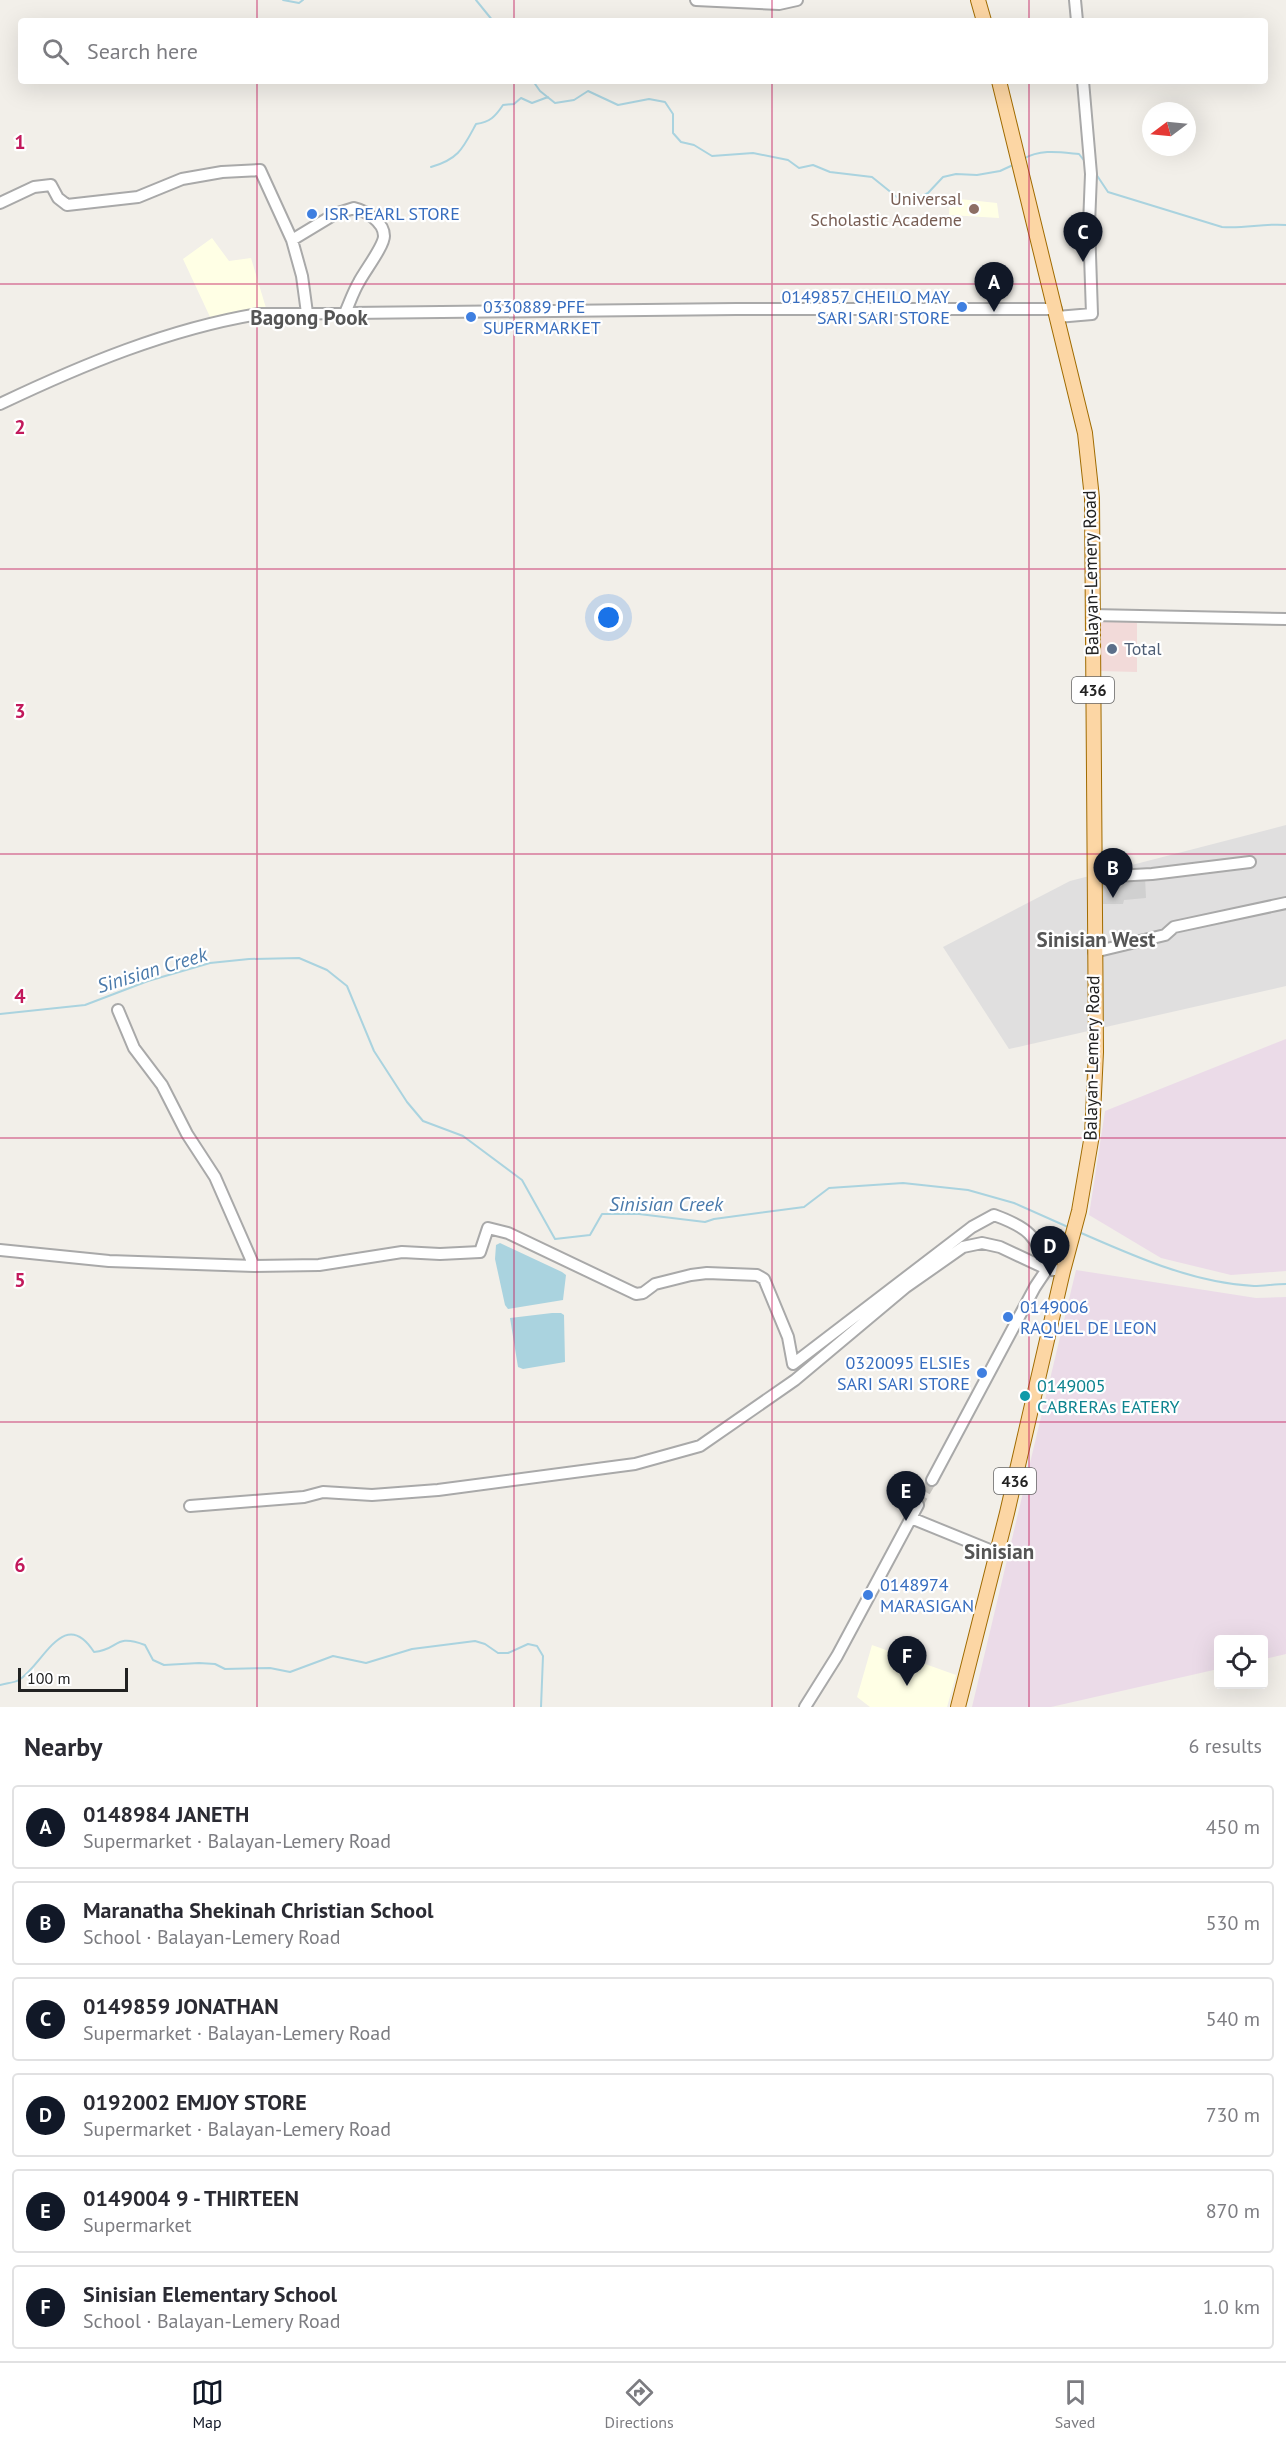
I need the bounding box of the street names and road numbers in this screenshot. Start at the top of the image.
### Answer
street label: Balayan-Lemery Road [1078,490,1103,656]
road number: 436 [1072,677,1114,703]
street label: Balayan-Lemery Road [1079,975,1104,1141]
road number: 436 [994,1468,1036,1494]

